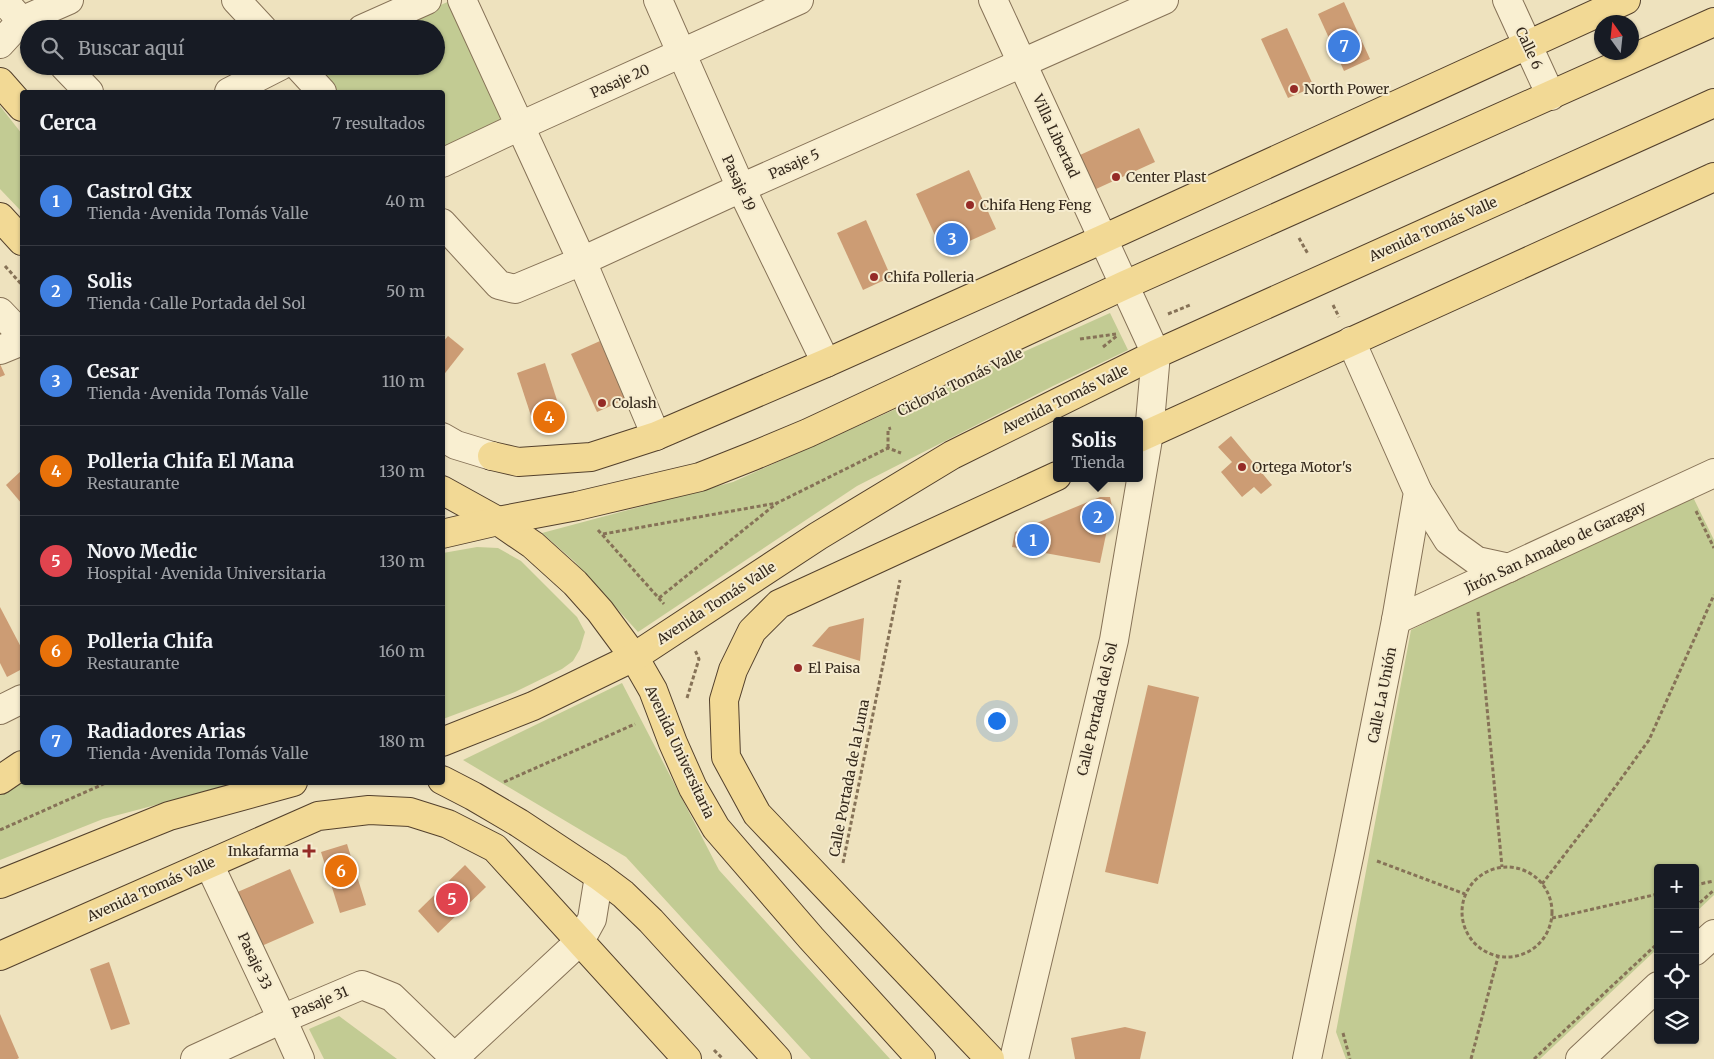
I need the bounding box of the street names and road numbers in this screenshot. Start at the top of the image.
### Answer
street label: Calle 6 [1511,24,1547,72]
street label: Pasaje 20 [588,60,652,102]
street label: Villa Libertad [1028,90,1083,181]
street label: Pasaje 5 [766,145,822,183]
street label: Pasaje 19 [718,152,760,214]
street label: Avenida Tomás Valle [1365,193,1500,266]
street label: Ciclovía Tomás Valle [894,344,1026,420]
street label: Avenida Tomás Valle [998,361,1131,438]
street label: Jirón San Amadeo de Garagay [1461,497,1649,597]
street label: Avenida Tomás Valle [652,558,779,649]
street label: Calle Portada del Sol [1073,640,1121,777]
street label: Calle La Unión [1364,646,1400,744]
street label: Avenida Universitaria [641,682,719,822]
street label: Calle Portada de la Luna [825,697,873,858]
street label: Avenida Tomás Valle [83,853,218,926]
street label: Pasaje 33 [234,930,276,992]
street label: Pasaje 31 [289,982,351,1022]

